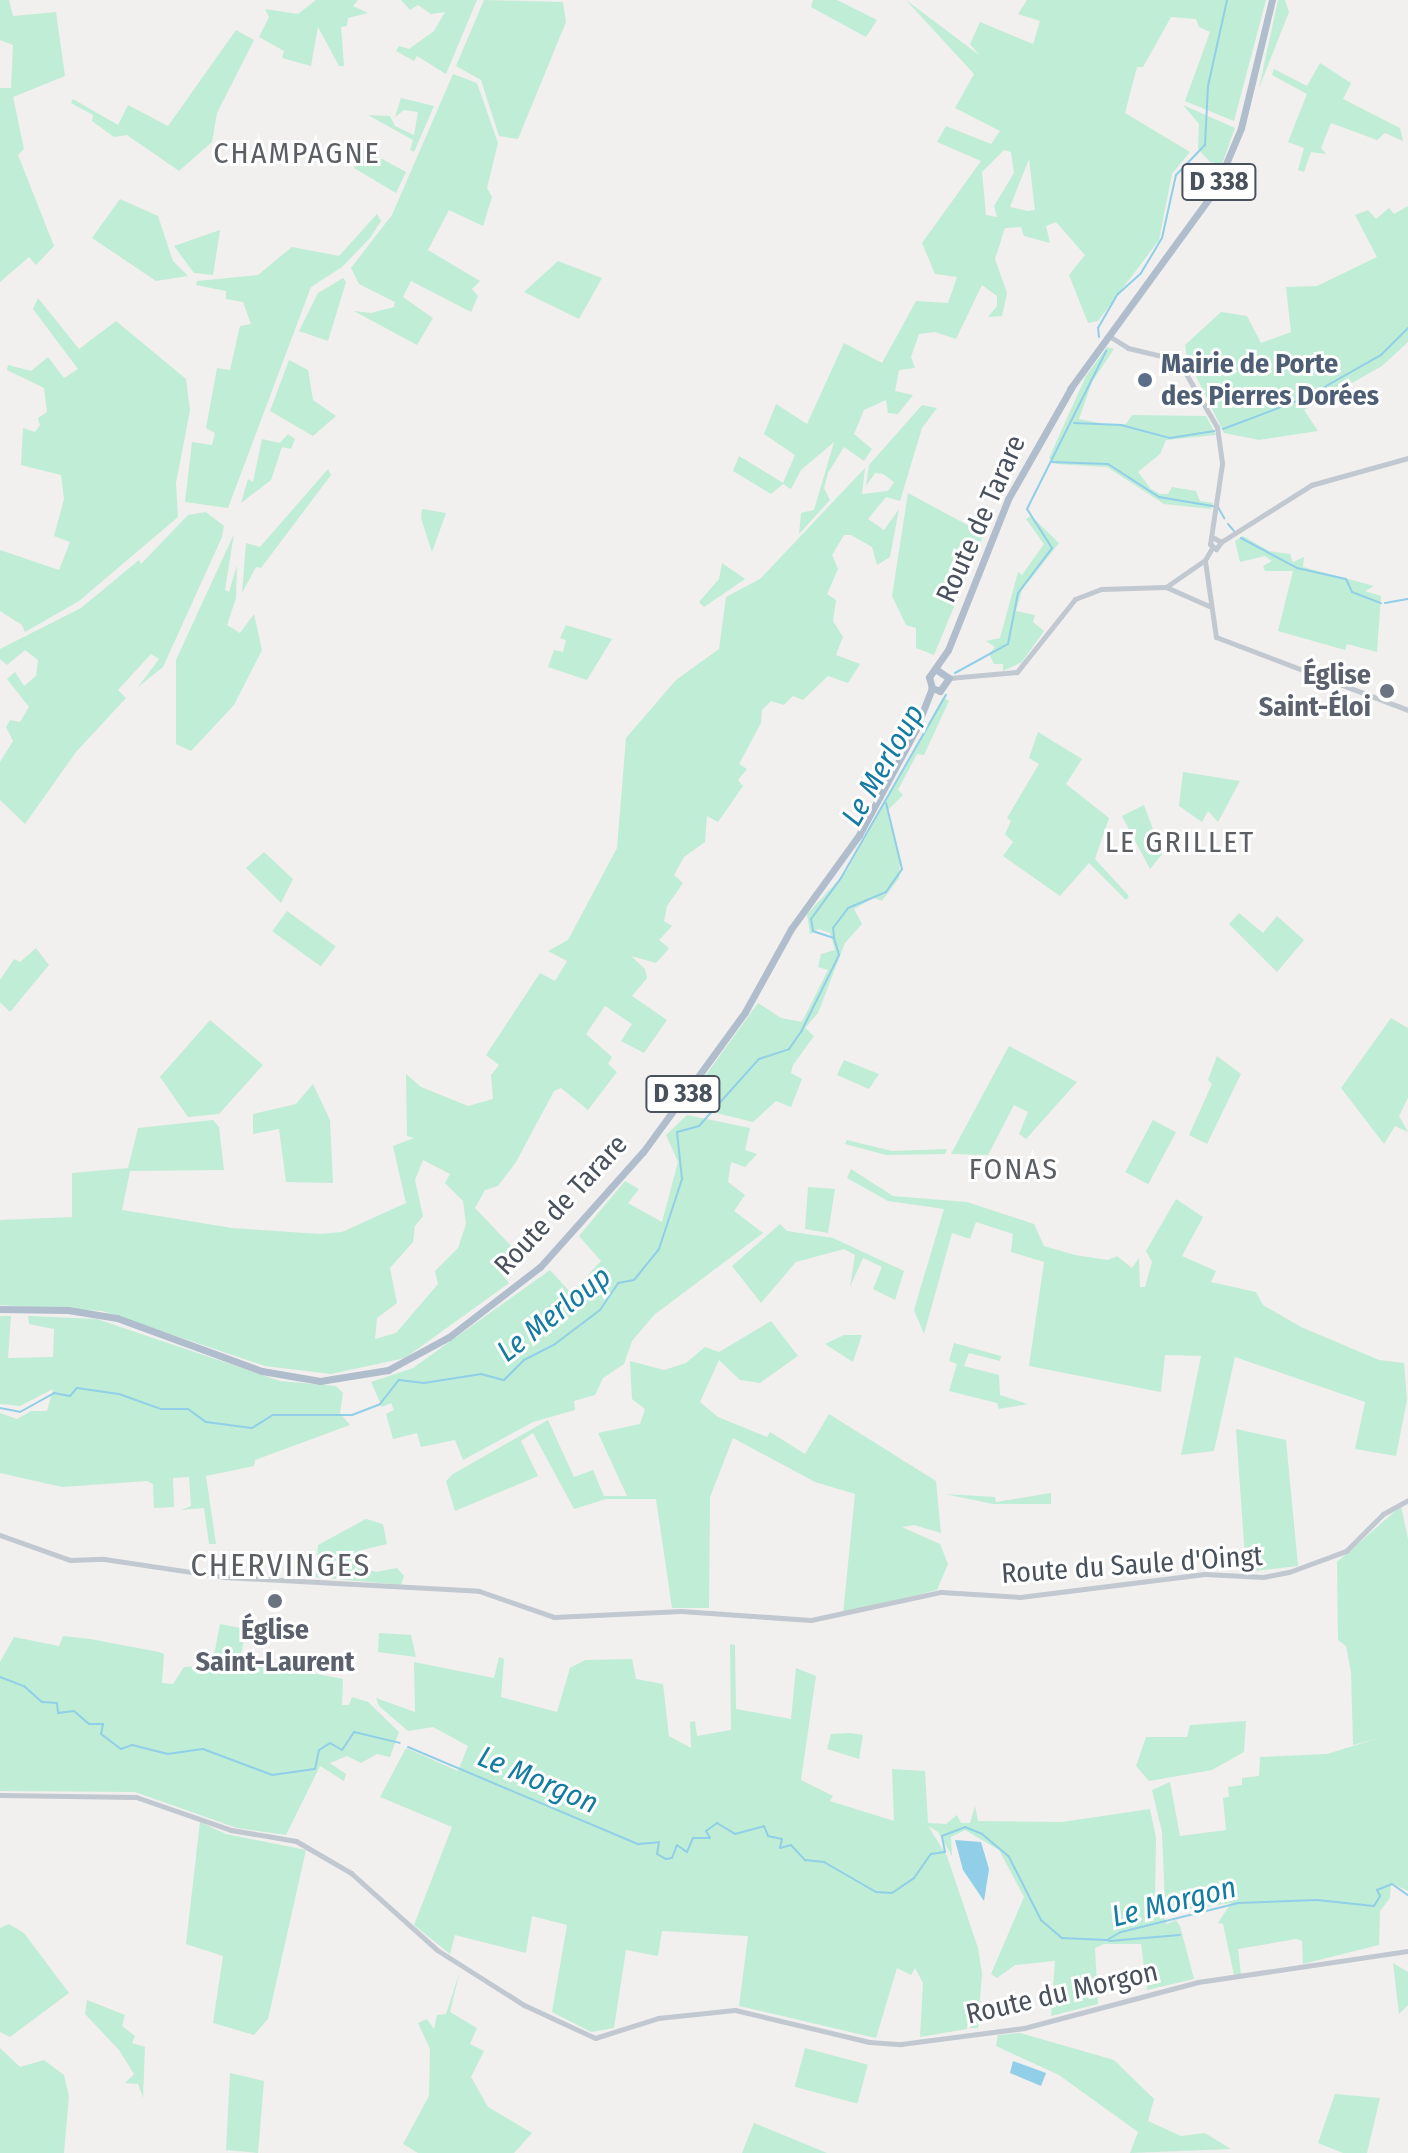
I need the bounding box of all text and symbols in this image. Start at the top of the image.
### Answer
district label: CHAMPAGNE [213,135,381,171]
road number: D 338 [1181,160,1257,204]
place label: Mairie de Porte des Pierres Dorées [1161,347,1379,413]
marker: Mairie de Porte des Pierres Dorées [1136,371,1154,389]
street label: Route de Tarare [929,430,1033,608]
place label: Église Saint-Éloi [1259,658,1371,724]
marker: Église Saint-Éloi [1378,682,1396,700]
water label: Le Merloup [834,698,932,832]
district label: LE GRILLET [1105,824,1255,860]
road number: D 338 [645,1072,721,1116]
street label: Route de Tarare [488,1128,634,1282]
district label: FONAS [969,1151,1059,1187]
water label: Le Merloup [490,1258,618,1370]
street label: Route du Saule d'Oingt [1000,1539,1264,1591]
district label: CHERVINGES [191,1546,371,1584]
marker: Église Saint-Laurent [266,1592,284,1610]
place label: Église Saint-Laurent [195,1613,355,1679]
water label: Le Morgon [472,1739,604,1821]
water label: Le Morgon [1108,1869,1240,1935]
street label: Route du Morgon [963,1955,1161,2031]

